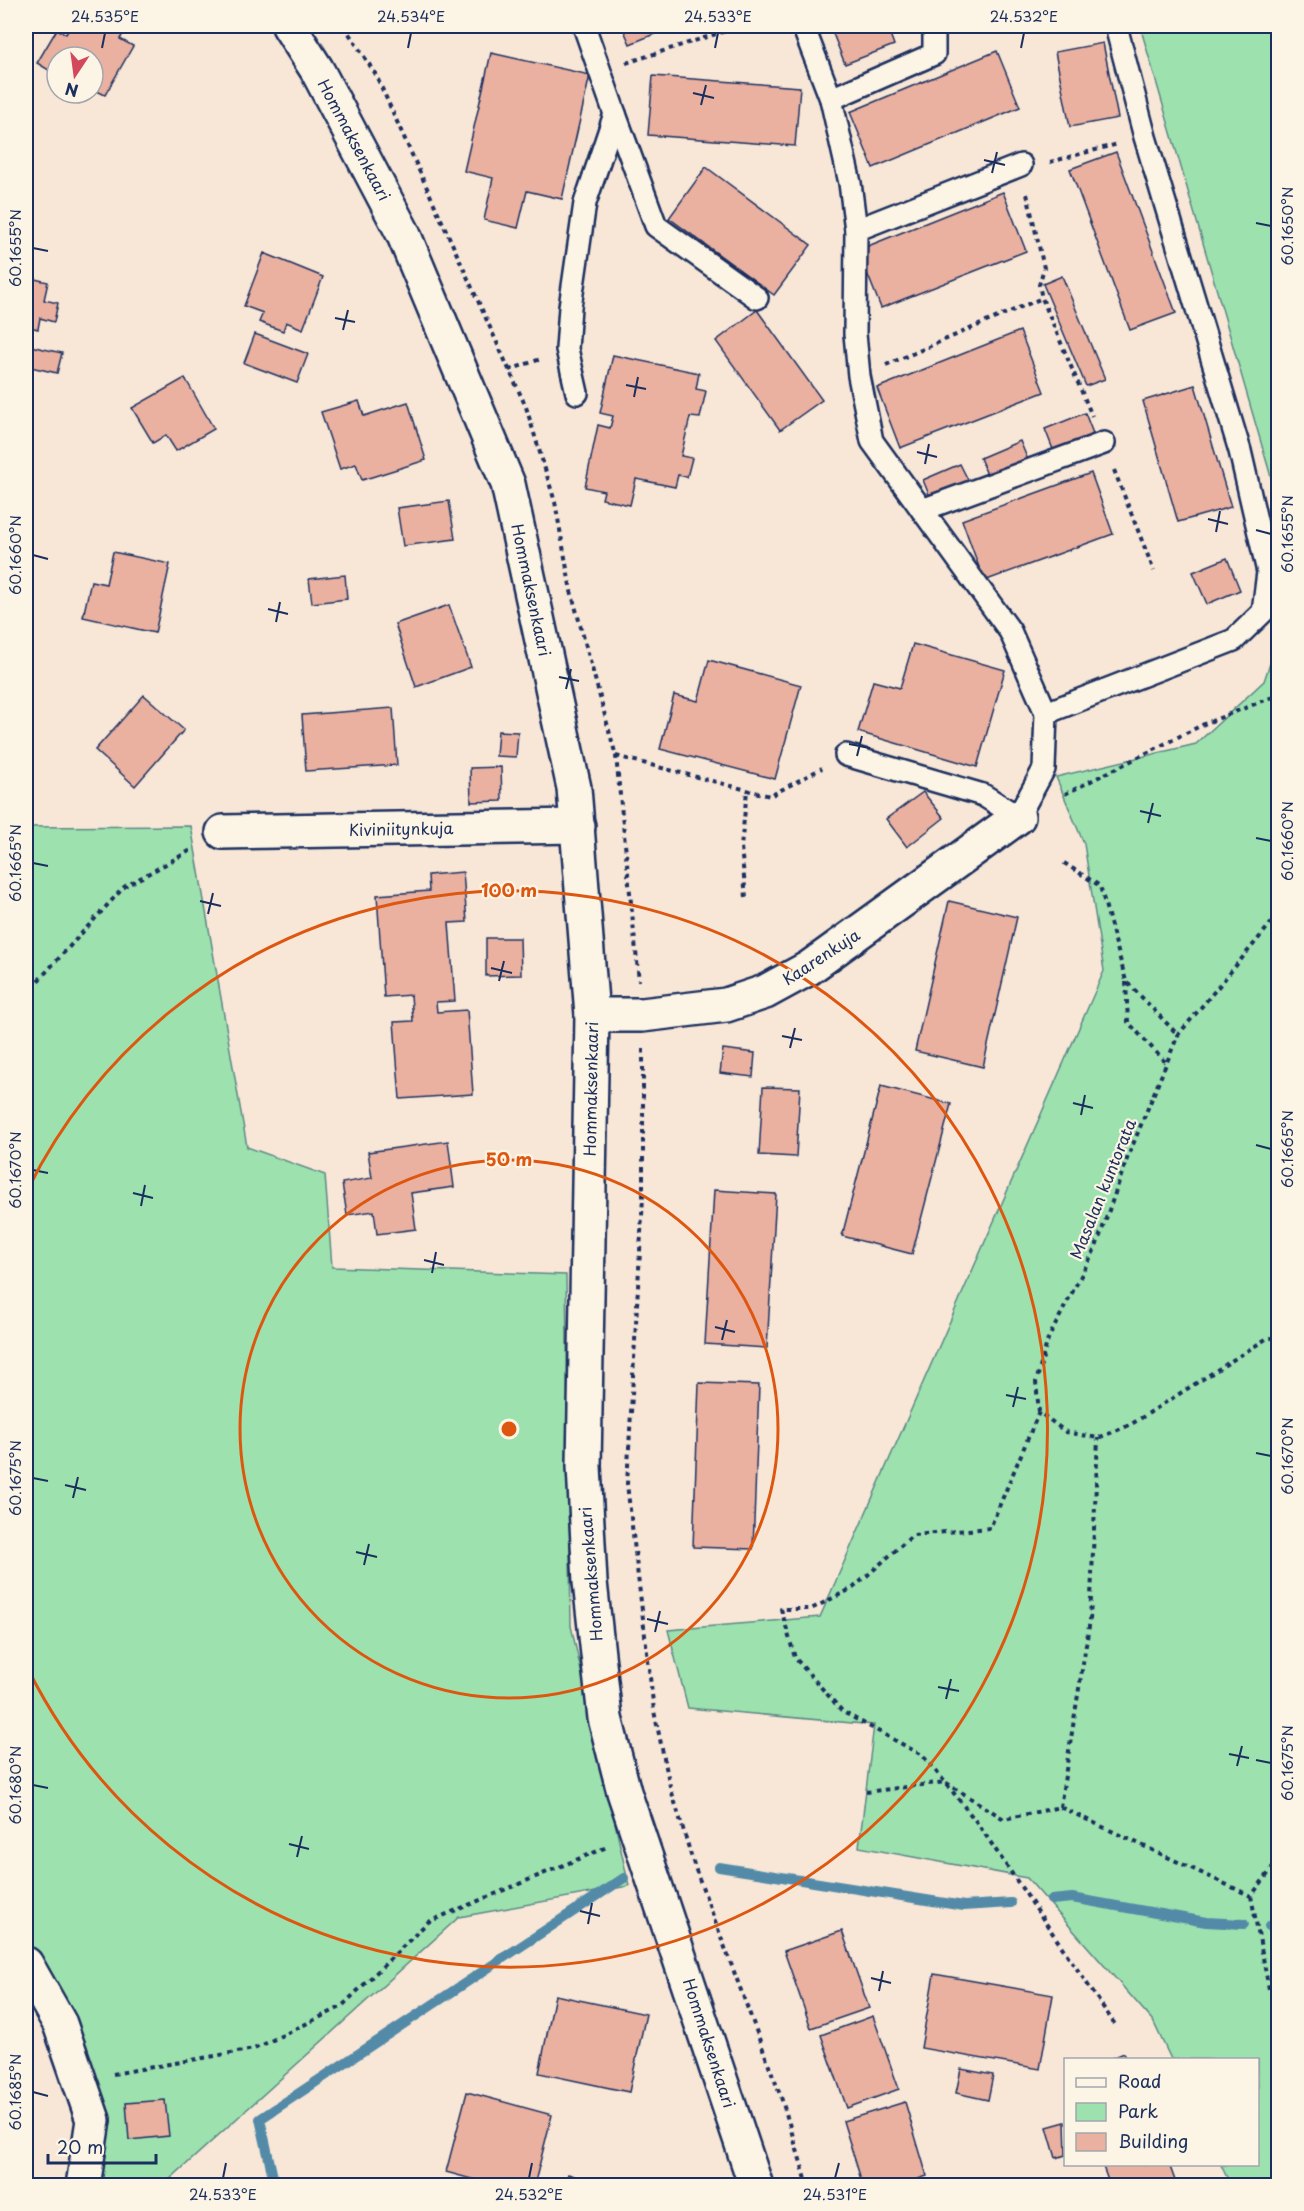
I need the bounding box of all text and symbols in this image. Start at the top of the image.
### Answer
text: 24.535°E [71,4,139,27]
text: 24.534°E [377,4,445,27]
text: 24.533°E [684,4,752,27]
text: 24.532°E [990,4,1058,27]
north arrow [45,45,105,105]
street label: Hommaksenkaari [313,74,397,205]
text: N [63,77,80,104]
text: 60.1650°N [1275,187,1298,265]
text: 60.1655°N [3,209,26,287]
text: 60.1655°N [1275,495,1298,573]
text: 60.1660°N [3,515,26,595]
street label: Hommaksenkaari [506,521,558,658]
text: 60.1660°N [1275,801,1298,881]
street label: Kiviniitynkuja [348,815,454,841]
text: 60.1665°N [3,824,26,902]
text: 100 m [481,876,537,903]
street label: Kaarenkuja [777,922,864,990]
street label: Hommaksenkaari [577,1021,603,1157]
text: 60.1665°N [1275,1110,1298,1188]
street label: Masalan kuntorata [1063,1115,1141,1262]
text: 60.1670°N [3,1131,26,1209]
text: 50 m [486,1145,532,1172]
text: 60.1670°N [1275,1417,1298,1495]
centre of rings [499,1419,519,1439]
text: 60.1675°N [3,1440,26,1516]
street label: Hommaksenkaari [572,1506,608,1642]
text: 60.1675°N [1275,1725,1298,1801]
text: 60.1680°N [3,1745,26,1825]
street label: Hommaksenkaari [678,1975,742,2111]
text: 60.1685°N [3,2054,26,2130]
legend [1064,2058,1259,2166]
text: Road [1118,2067,1162,2094]
text: Park [1118,2097,1158,2124]
scale bar [48,2127,156,2165]
text: Building [1118,2127,1188,2154]
text: 20 m [57,2133,103,2160]
text: 24.533°E [189,2182,257,2205]
text: 24.532°E [495,2182,563,2205]
text: 24.531°E [803,2182,867,2205]

